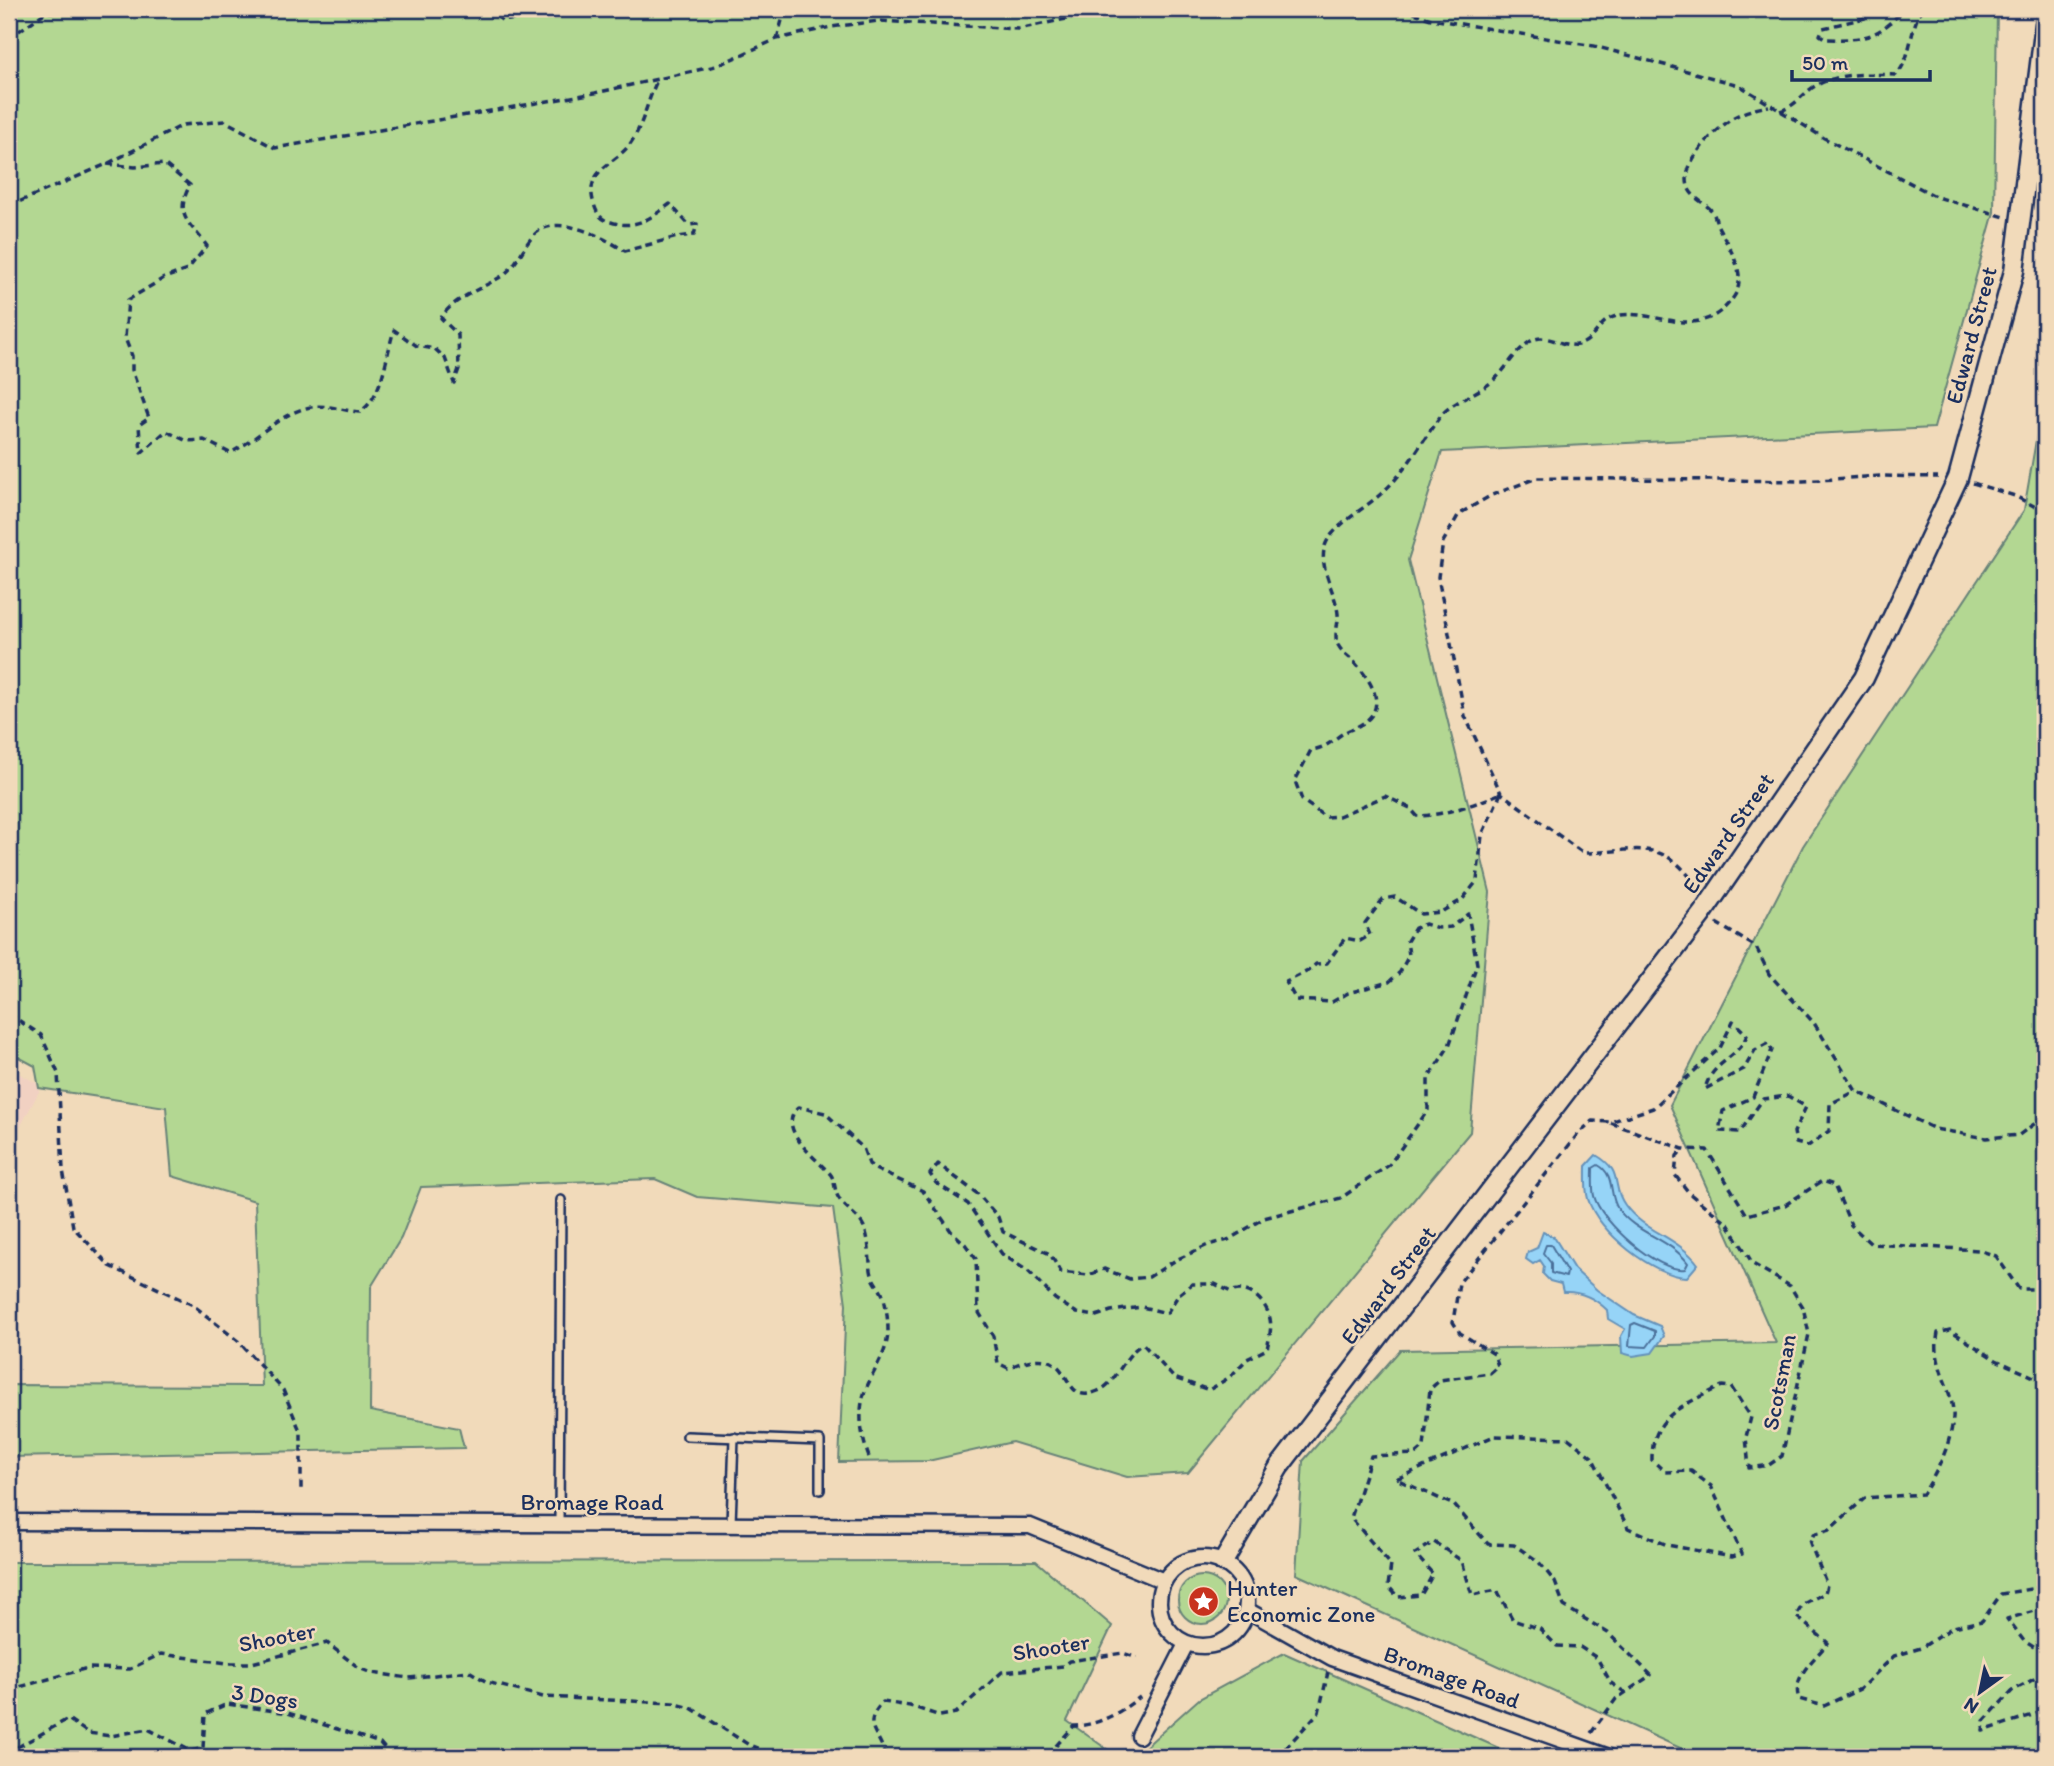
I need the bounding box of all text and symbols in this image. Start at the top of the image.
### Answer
scale bar [1792,38,1930,82]
text: 50 m [1802,50,1849,75]
street label: Edward Street [1939,263,2003,407]
street label: Edward Street [1676,767,1780,899]
street label: Edward Street [1334,1220,1442,1350]
street label: Scotsman [1756,1332,1802,1432]
street label: Bromage Road [520,1488,664,1516]
place label: Hunter Economic Zone [1227,1574,1375,1628]
place icon: Hunter Economic Zone [1187,1584,1221,1618]
street label: Shooter [236,1616,318,1658]
street label: Shooter [1010,1627,1092,1667]
street label: Bromage Road [1380,1639,1524,1715]
north arrow [1946,1658,2016,1728]
street label: 3 Dogs [230,1677,300,1715]
text: N [1959,1693,1983,1719]

